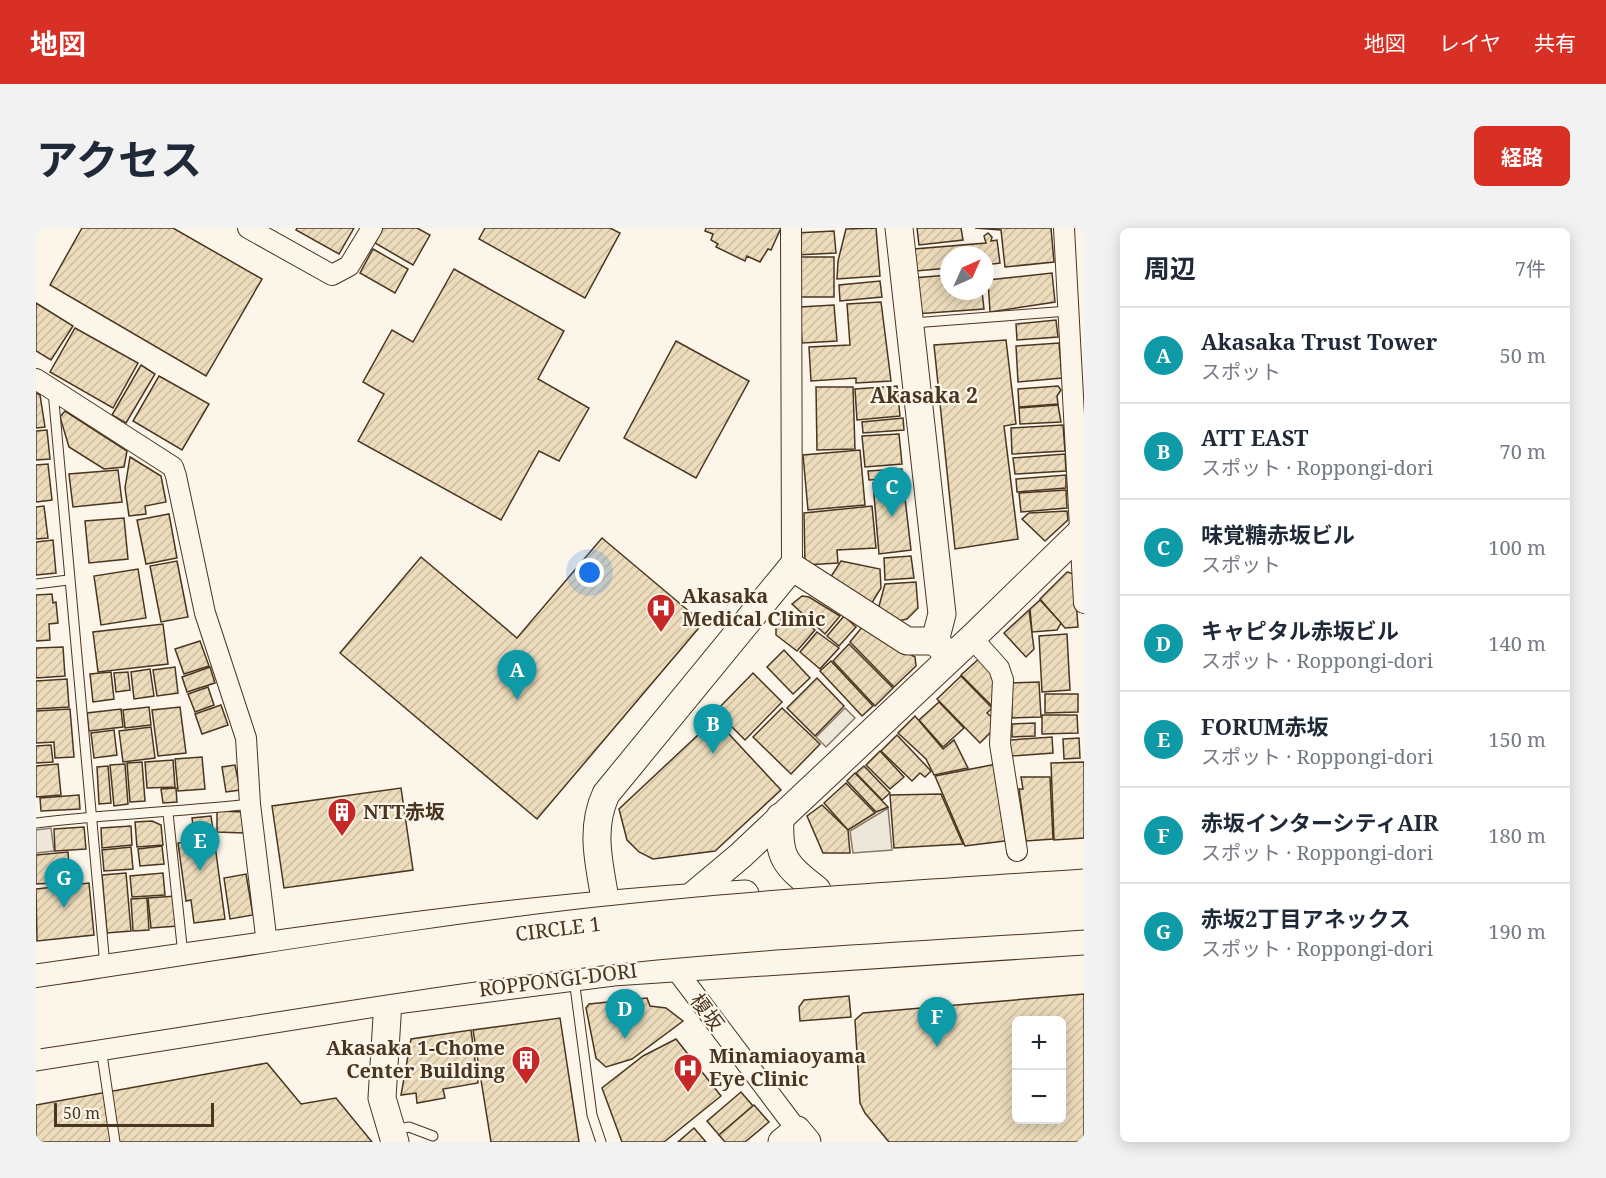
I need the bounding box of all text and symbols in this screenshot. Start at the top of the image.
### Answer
text: 地図 [30,24,86,62]
text: 地図 [1364,29,1406,57]
text: レイヤ [1439,29,1501,57]
text: 共有 [1534,29,1576,57]
button: 経路 [1474,126,1570,186]
text: アクセス [36,130,202,187]
north arrow [940,246,994,300]
text: 周辺 [1144,250,1196,286]
text: 7件 [1515,255,1546,282]
text: Akasaka Trust Tower [1201,326,1437,356]
text: A [1156,342,1171,369]
text: 50 m [1500,342,1546,369]
text: スポット [1201,358,1281,385]
district label: Akasaka 2 [870,381,978,409]
text: ATT EAST [1201,422,1308,452]
text: B [1157,438,1170,465]
text: 70 m [1500,438,1546,465]
text: スポット · Roppongi-dori [1201,454,1433,481]
pin: C [872,468,912,517]
text: 味覚糖赤坂ビル [1201,519,1355,549]
text: C [1157,534,1170,561]
text: 100 m [1488,534,1546,561]
text: スポット [1201,551,1281,578]
your location [575,558,604,587]
place label: Akasaka Medical Clinic [682,582,826,632]
hospital icon: Akasaka Medical Clinic [645,592,677,634]
text: キャピタル赤坂ビル [1201,615,1399,645]
text: D [1156,630,1171,657]
text: 140 m [1488,630,1546,657]
text: スポット · Roppongi-dori [1201,647,1433,674]
pin: A [498,650,536,700]
pin: B [694,704,732,754]
text: FORUM赤坂 [1201,711,1329,741]
text: E [1157,726,1170,753]
text: 150 m [1488,726,1546,753]
text: スポット · Roppongi-dori [1201,743,1433,770]
building icon: NTT赤坂 [326,796,358,838]
place label: NTT赤坂 [363,798,445,825]
text: 赤坂インターシティAIR [1201,807,1438,837]
pin: E [180,822,220,871]
text: F [1157,822,1170,849]
text: 180 m [1488,822,1546,849]
text: スポット · Roppongi-dori [1201,839,1433,866]
pin: G [45,858,84,908]
text: 赤坂2丁目アネックス [1201,903,1411,933]
street label: CIRCLE 1 [514,910,602,947]
text: G [1156,918,1171,945]
text: 190 m [1488,918,1546,945]
text: スポット · Roppongi-dori [1201,935,1433,962]
street label: ROPPONGI-DORI [477,956,639,1003]
street label: 榎坂 [685,988,730,1036]
pin: D [606,990,644,1039]
pin: F [918,998,956,1047]
map controls [1012,1016,1066,1124]
button: + [1012,1016,1066,1070]
place label: Akasaka 1-Chome Center Building [326,1034,506,1084]
place label: Minamiaoyama Eye Clinic [709,1042,866,1092]
building icon: Akasaka 1-Chome Center Building [510,1044,542,1086]
hospital icon: Minamiaoyama Eye Clinic [672,1052,704,1094]
button: − [1012,1070,1066,1124]
scale bar [54,1100,214,1128]
text: 50 m [63,1102,100,1124]

